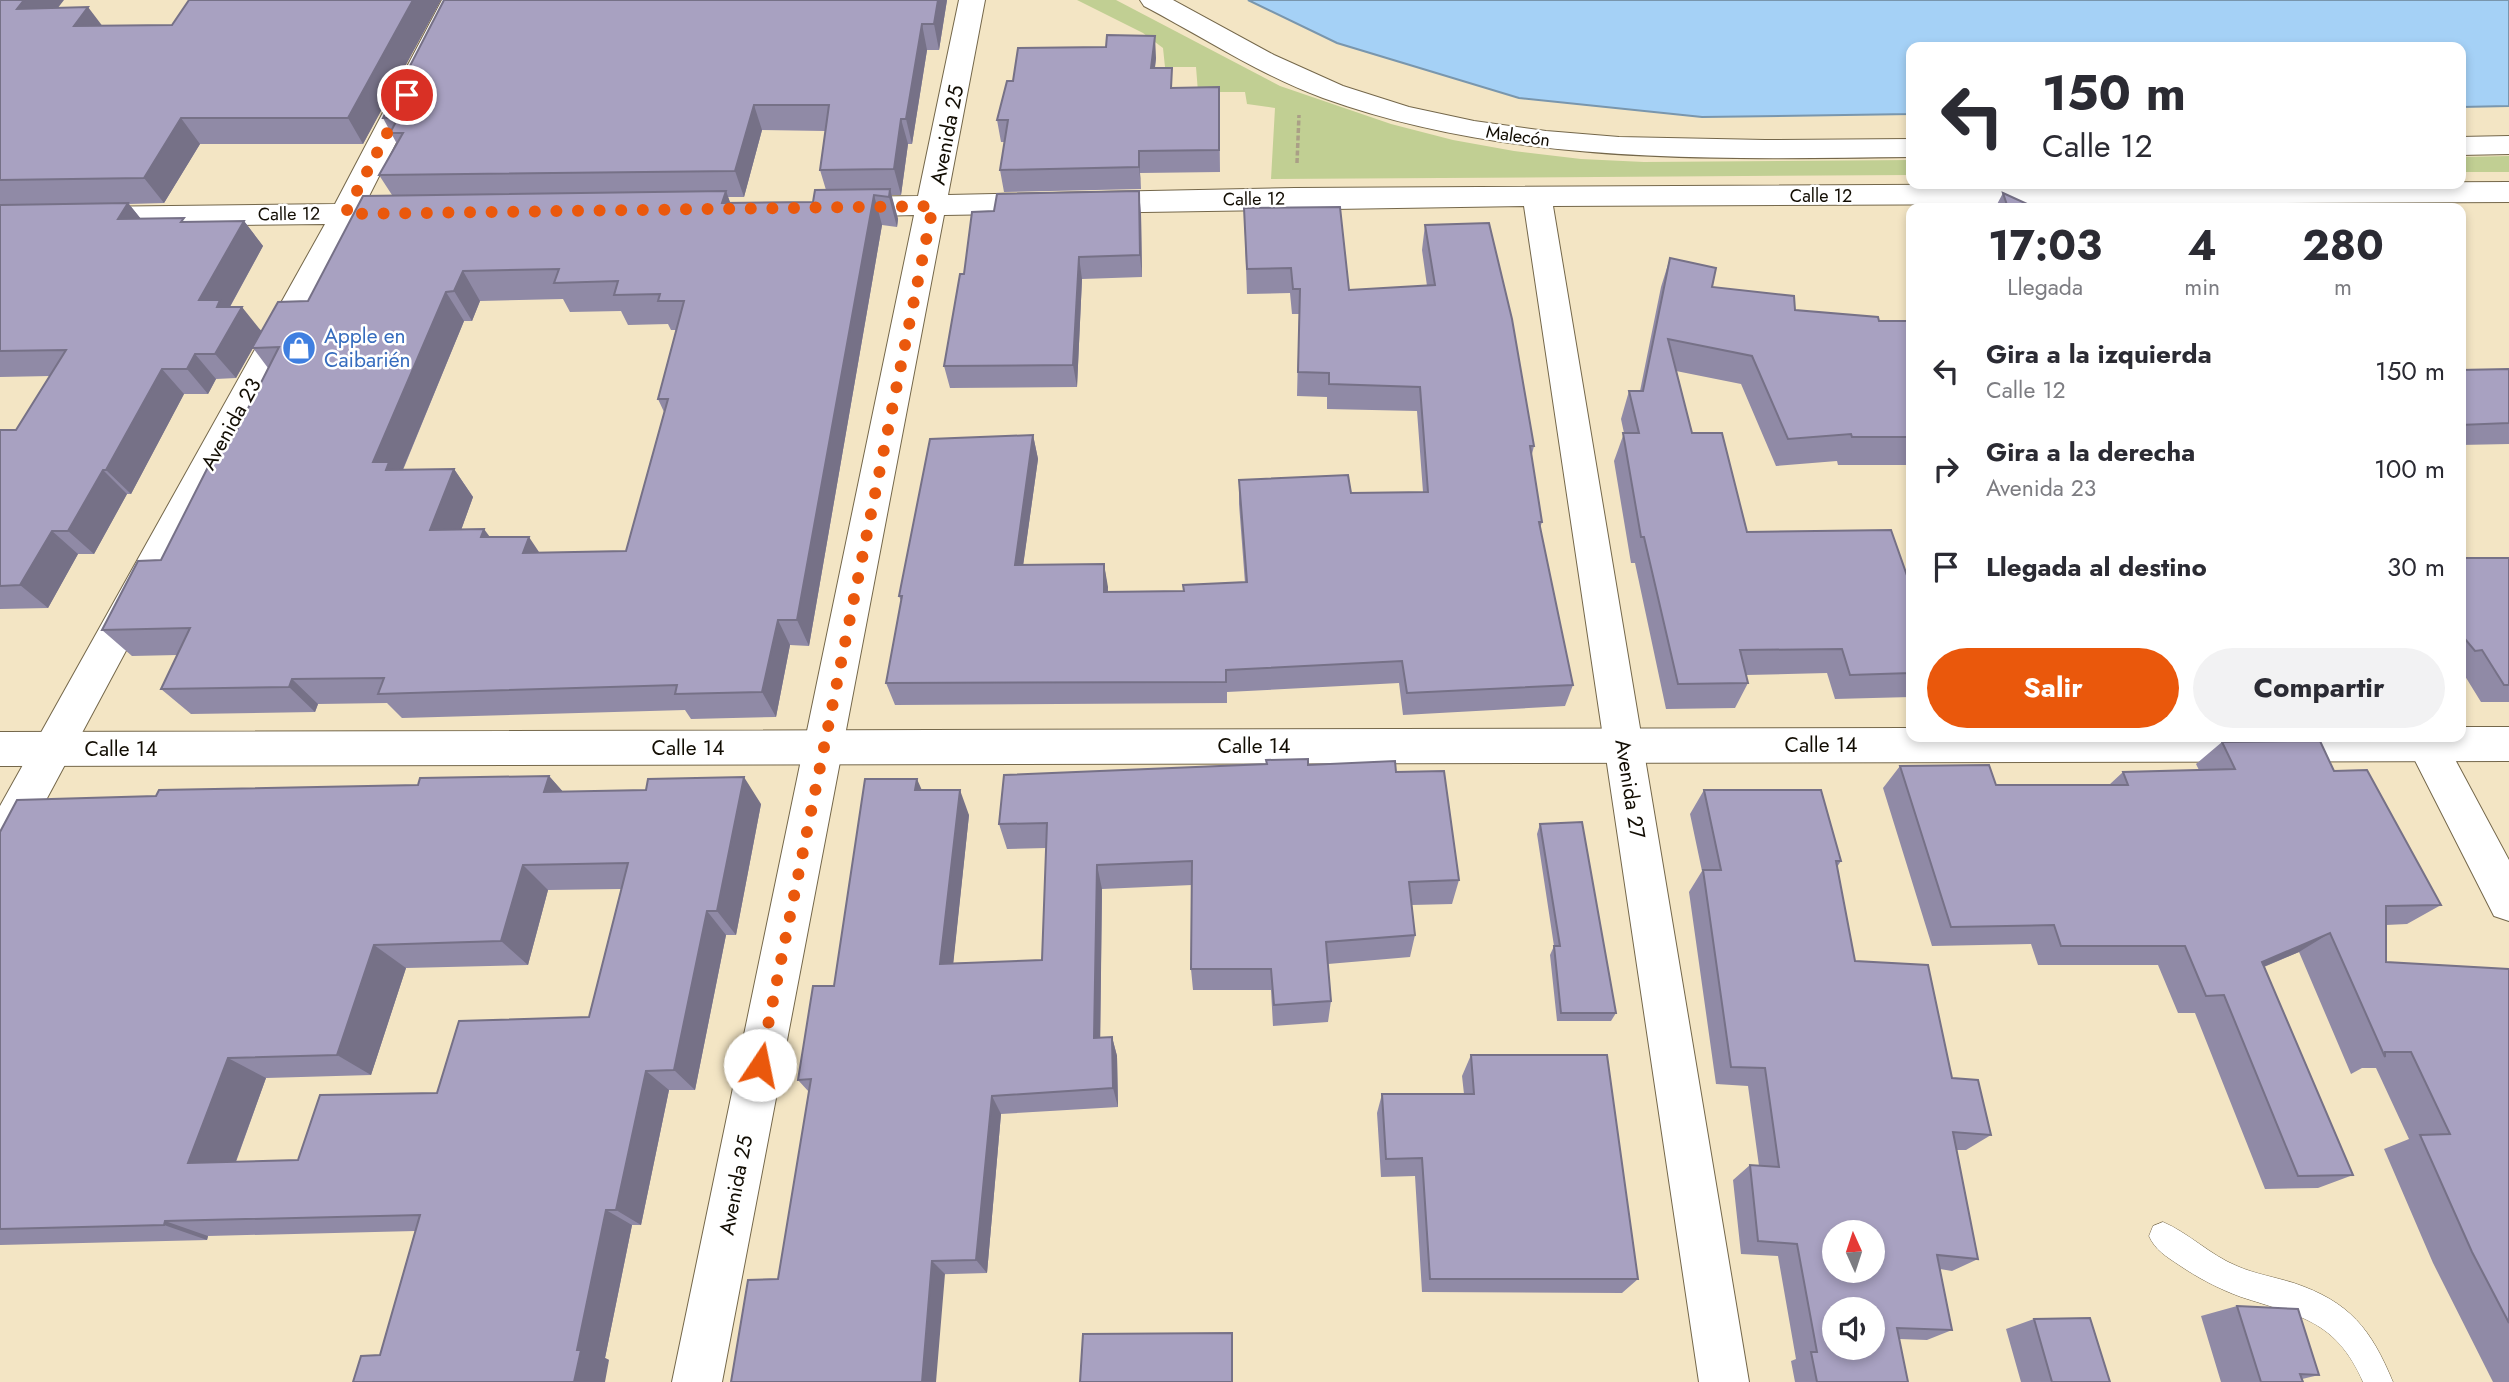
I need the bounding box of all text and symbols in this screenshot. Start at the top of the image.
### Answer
text: 150 m [2042,58,2186,128]
pin [377,65,437,125]
icon: left [1927,70,2018,161]
icon: arrive [388,76,426,114]
street label: Avenida 25 [923,82,971,188]
street label: Malecón [1484,119,1552,153]
text: Calle 12 [2042,123,2153,169]
street label: Calle 12 [1790,183,1852,209]
street label: Calle 12 [1223,185,1285,213]
street label: Calle 12 [258,200,320,228]
text: 17:03 [1988,215,2102,276]
text: 4 [2188,215,2217,276]
text: 280 [2302,215,2384,276]
text: Llegada [2007,270,2083,304]
text: min [2184,270,2220,304]
text: m [2334,270,2352,304]
place label: Apple en Caibarién [324,321,411,375]
shop icon: Apple en Caibarién [280,329,318,367]
text: Gira a la izquierda [1986,335,2212,373]
icon: left [1927,352,1965,390]
text: 150 m [2375,352,2445,390]
street label: Avenida 23 [193,373,269,475]
text: Calle 12 [1986,373,2066,407]
text: Gira a la derecha [1986,433,2195,471]
icon: right [1927,450,1965,488]
text: 100 m [2374,450,2445,488]
text: Avenida 23 [1986,471,2096,505]
icon: arrive [1927,548,1965,586]
text: Llegada al destino [1986,548,2207,586]
text: 30 m [2387,548,2445,586]
button: Salir [1927,648,2179,728]
button: Compartir [2193,648,2445,728]
street label: Calle 14 [1785,730,1857,760]
street label: Calle 14 [1218,731,1290,761]
street label: Calle 14 [652,733,724,763]
street label: Calle 14 [85,734,157,764]
street label: Avenida 27 [1607,737,1653,841]
position arrow [723,1028,797,1102]
street label: Avenida 25 [712,1132,760,1238]
north arrow [1822,1220,1885,1283]
map controls [1822,1220,1885,1360]
button: sound [1822,1297,1885,1360]

